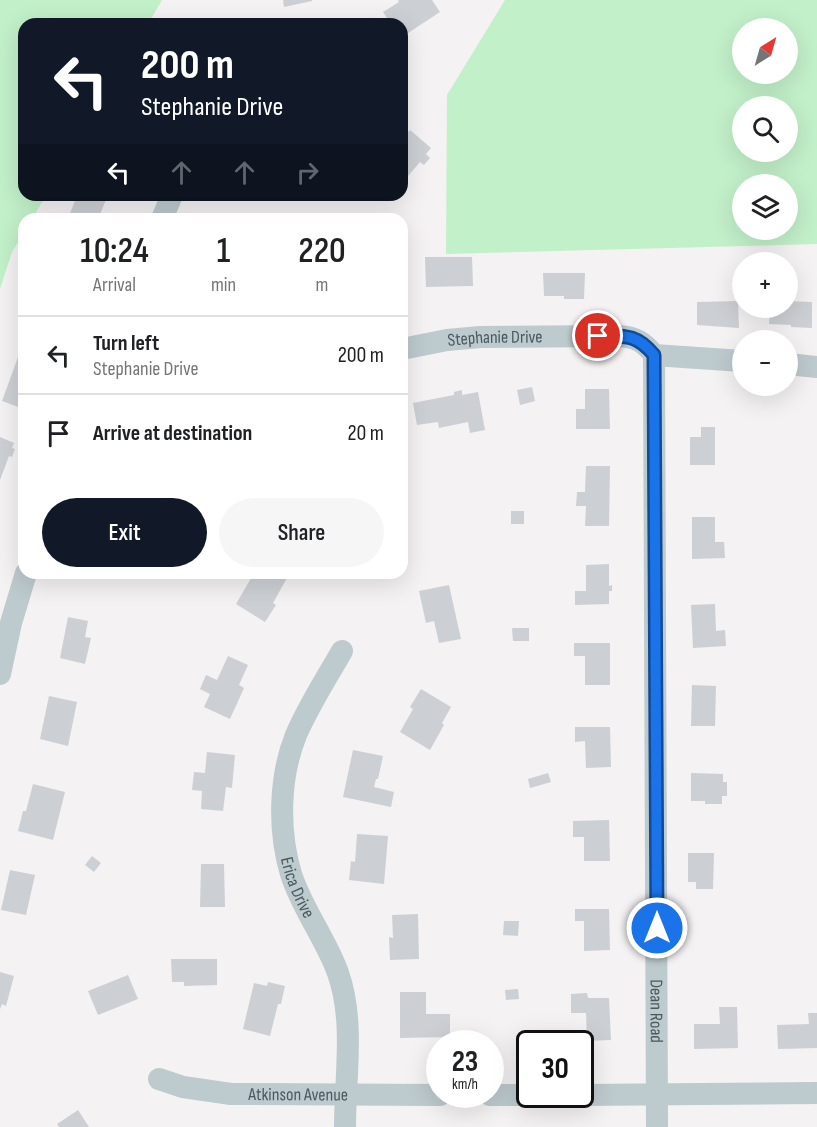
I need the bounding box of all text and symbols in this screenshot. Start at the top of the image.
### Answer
north arrow [732,18,798,84]
map controls [732,18,798,396]
text: 200 m [141,40,234,91]
icon: left [42,42,120,120]
text: Stephanie Drive [141,91,283,123]
button: search [732,96,798,162]
icon: left [102,156,135,189]
icon: ahead [165,156,198,189]
icon: ahead [228,156,261,189]
icon: right [291,156,324,189]
button: layers [732,174,798,240]
text: 10:24 [80,230,149,273]
text: 1 [217,230,230,273]
text: 220 [298,230,346,273]
button: + [732,252,798,318]
text: Arrival [93,273,136,297]
text: min [211,273,236,297]
text: m [316,273,328,297]
pin [572,310,623,361]
icon: arrive [581,319,614,352]
street label: Stephanie Drive [447,326,543,350]
text: Turn left [93,330,159,357]
button: − [732,330,798,396]
icon: left [42,339,75,372]
text: 200 m [338,342,384,369]
text: Stephanie Drive [93,357,199,381]
icon: arrive [42,417,75,450]
text: Arrive at destination [93,420,252,447]
text: 20 m [348,420,384,447]
button: Exit [42,498,207,567]
button: Share [219,498,384,567]
street label: Erica Drive [276,855,319,922]
position arrow [625,896,689,960]
street label: Dean Road [646,979,667,1043]
speed limit sign: 30 [516,1030,594,1108]
text: 23 [452,1044,478,1080]
text: km/h [452,1075,478,1094]
street label: Atkinson Avenue [247,1084,348,1105]

